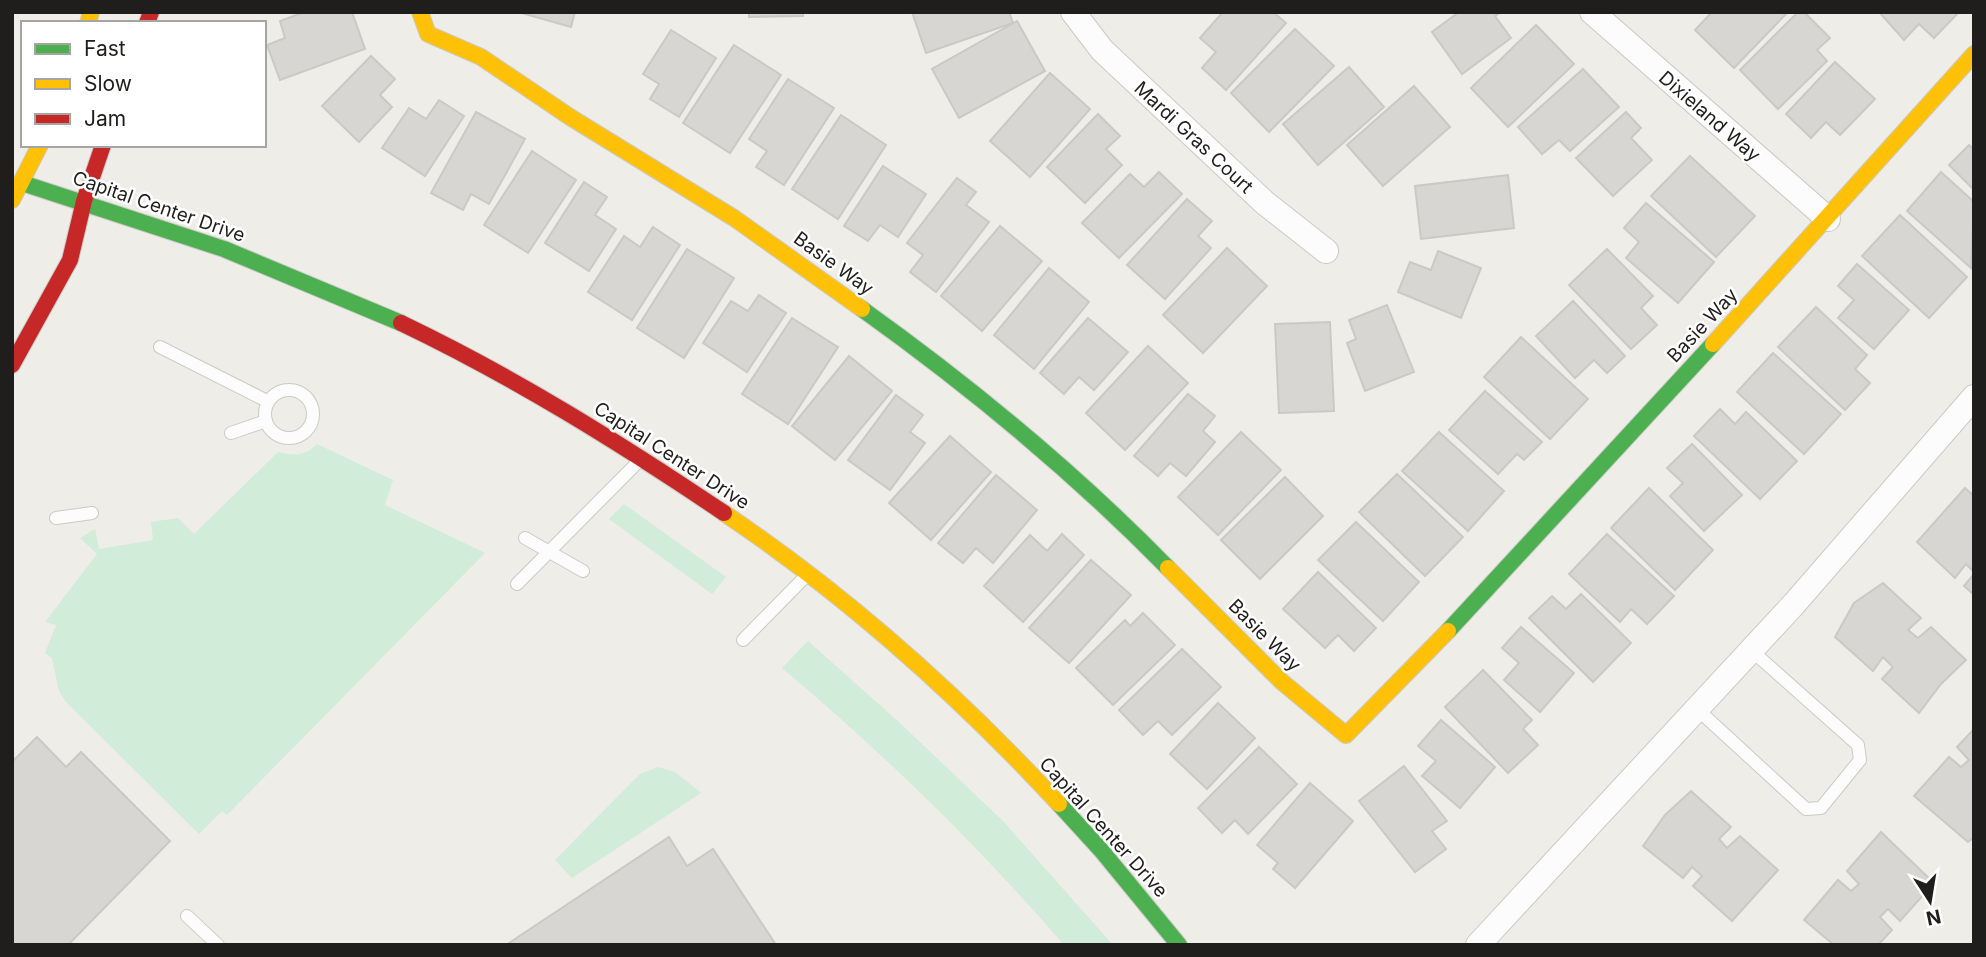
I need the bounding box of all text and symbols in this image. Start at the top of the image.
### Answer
legend [21,21,266,147]
text: Fast [84,36,126,61]
street label: Dixieland Way [1654,66,1765,167]
text: Slow [84,71,132,96]
street label: Mardi Gras Court [1130,77,1258,198]
text: Jam [84,106,126,131]
street label: Capital Center Drive [70,166,248,247]
street label: Basie Way [789,227,878,300]
street label: Basie Way [1662,283,1743,367]
street label: Capital Center Drive [590,397,754,514]
street label: Basie Way [1224,594,1306,677]
street label: Capital Center Drive [1035,753,1173,902]
north arrow [1895,866,1965,936]
text: N [1924,904,1943,930]

